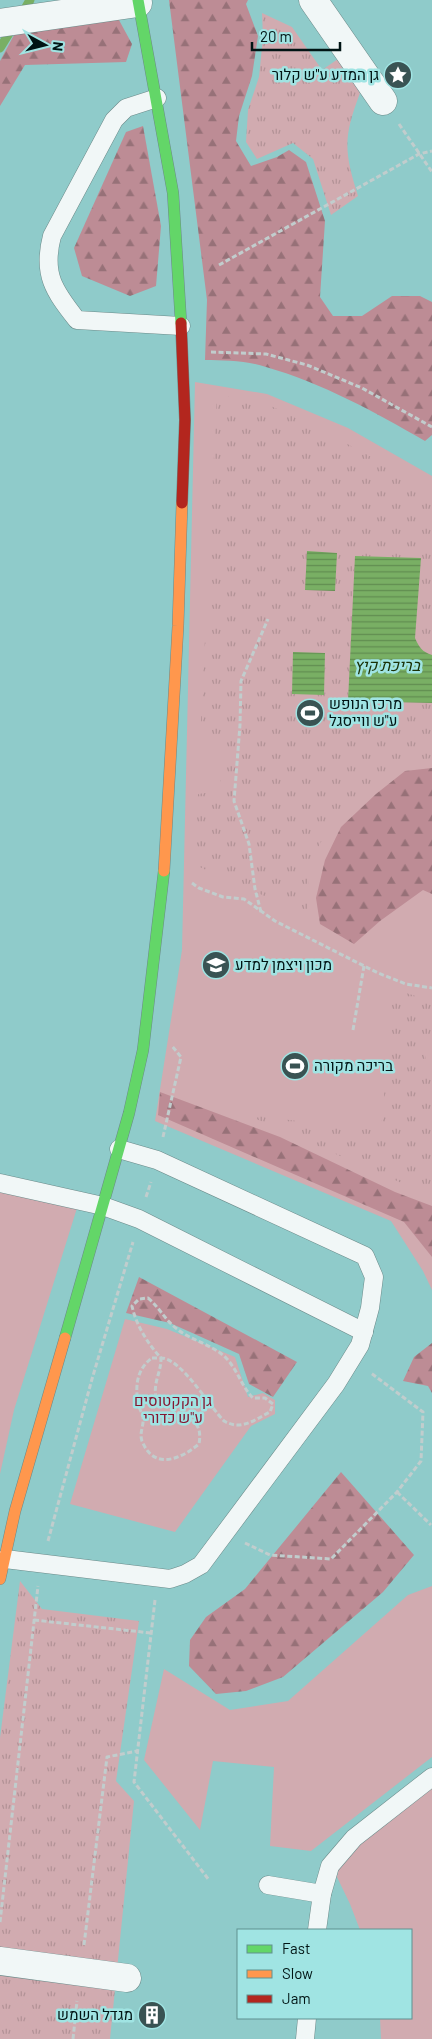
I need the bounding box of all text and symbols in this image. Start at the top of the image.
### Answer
north arrow [20,20,70,70]
scale bar [252,20,340,52]
text: 20 m [260,27,292,45]
text: N [49,41,67,52]
place icon: גן המדע ע"ש קלור [383,60,413,90]
place label: גן המדע ע"ש קלור [272,65,379,83]
water label: בריכת קיץ [354,655,421,675]
place label: מרכז הנופש ע"ש ווייסגל [329,694,402,729]
sports icon: מרכז הנופש ע"ש ווייסגל [295,698,325,728]
school or university icon: מכון ויצמן למדע [201,950,231,980]
place label: מכון ויצמן למדע [235,955,332,973]
sports icon: בריכה מקורה [280,1051,310,1081]
place label: בריכה מקורה [314,1056,393,1074]
park label: גן הקקטוסים ע"ש כדורי [134,1391,212,1426]
legend [237,1929,412,2019]
text: Fast [282,1939,310,1957]
text: Slow [282,1964,313,1982]
text: Jam [282,1989,311,2007]
building icon: מגדל השמש [137,2000,167,2030]
place label: מגדל השמש [57,2005,133,2023]

